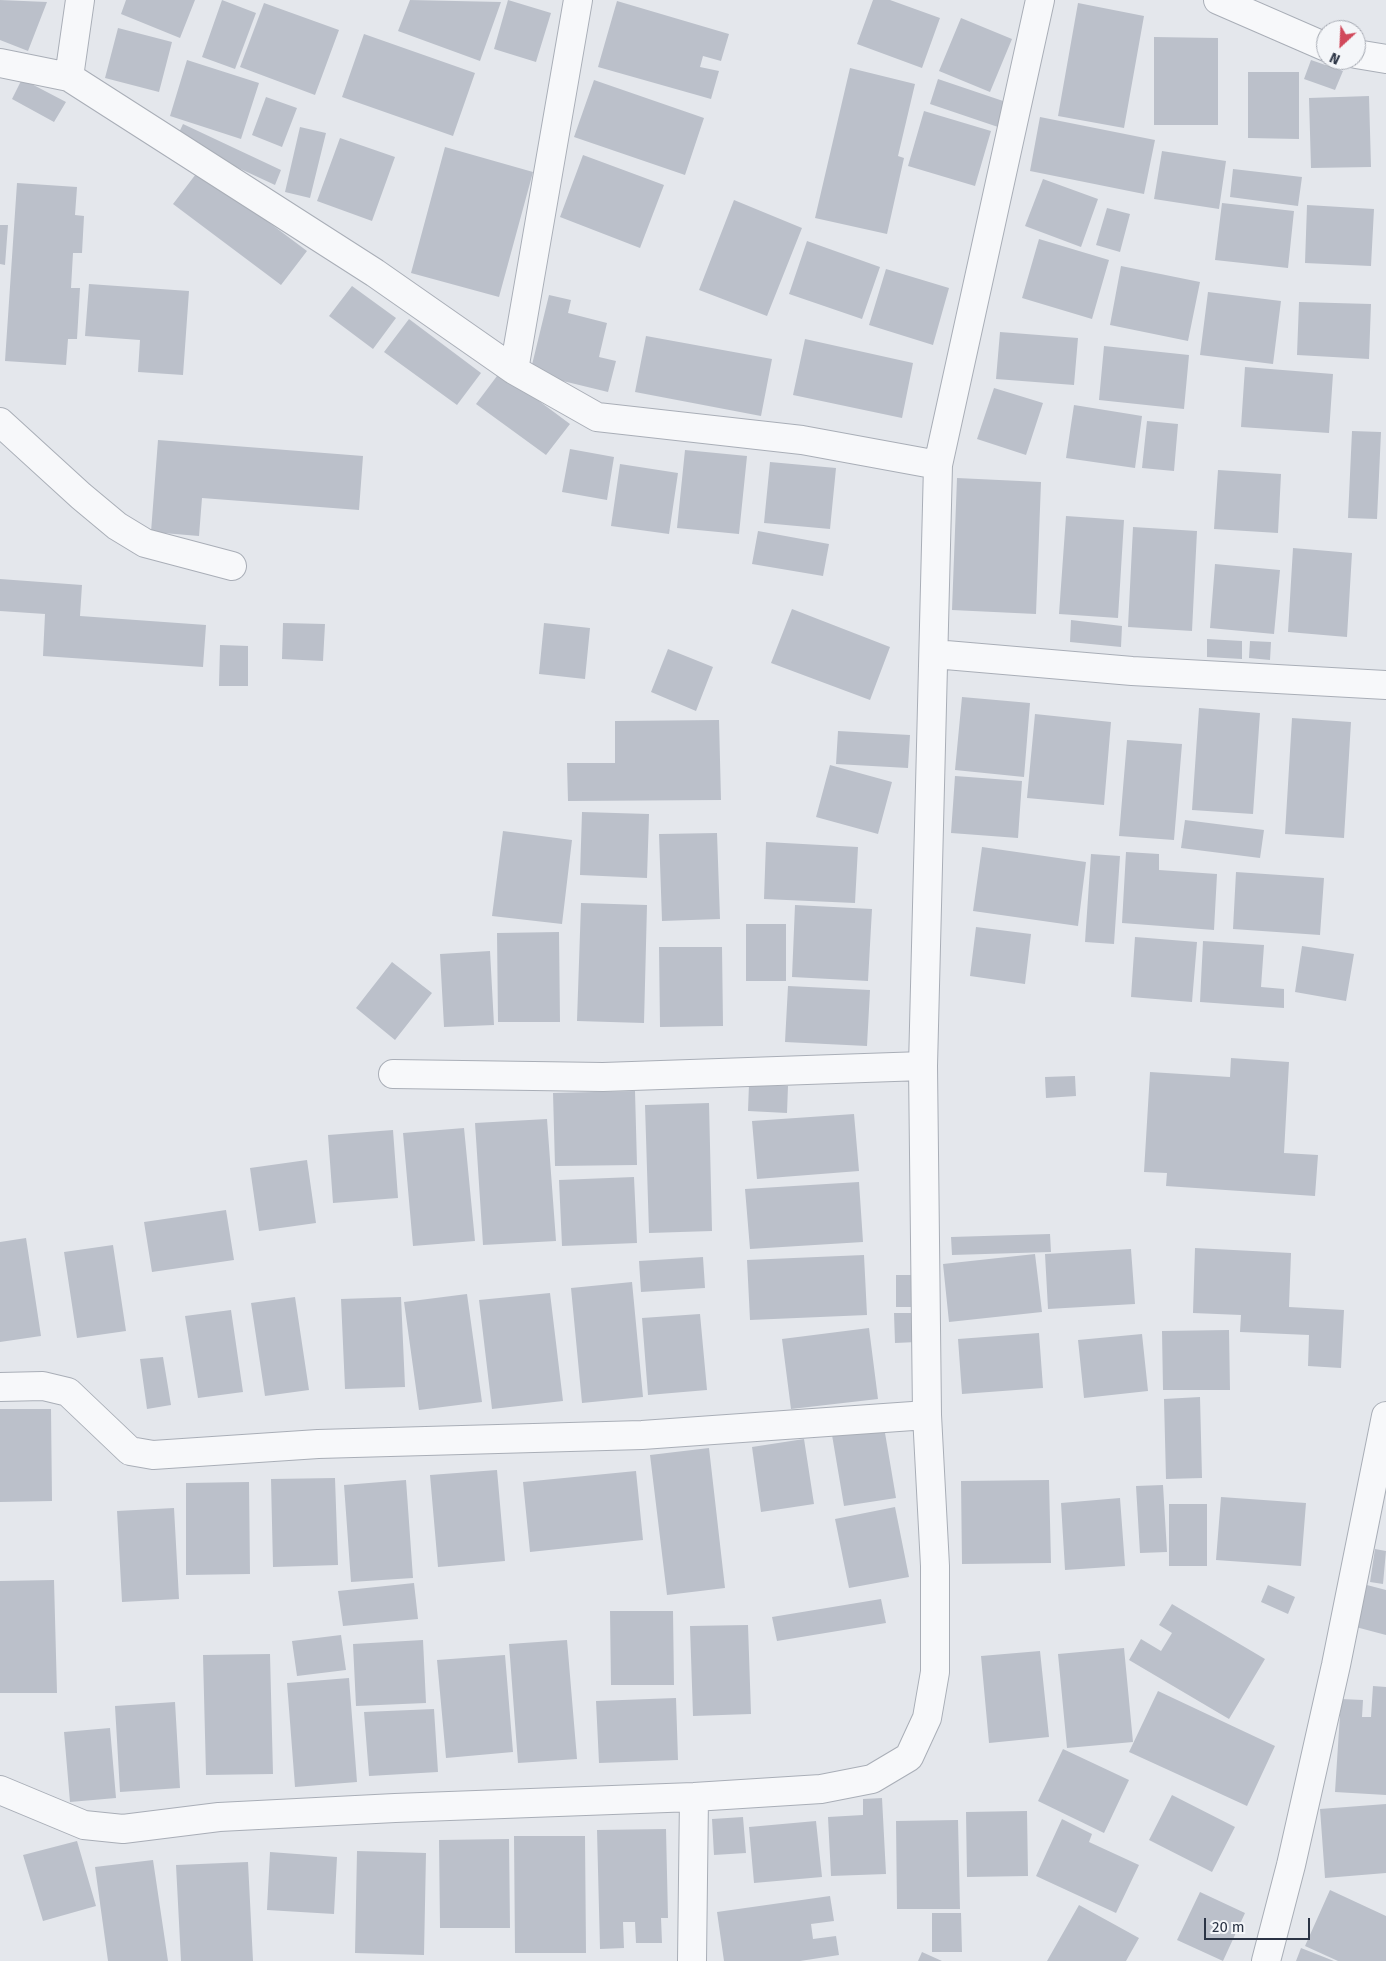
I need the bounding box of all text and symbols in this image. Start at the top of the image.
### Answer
north arrow [1316,20,1366,70]
text: N [1327,48,1343,68]
scale bar [1206,1908,1312,1940]
text: 20 m [1212,1918,1245,1936]

